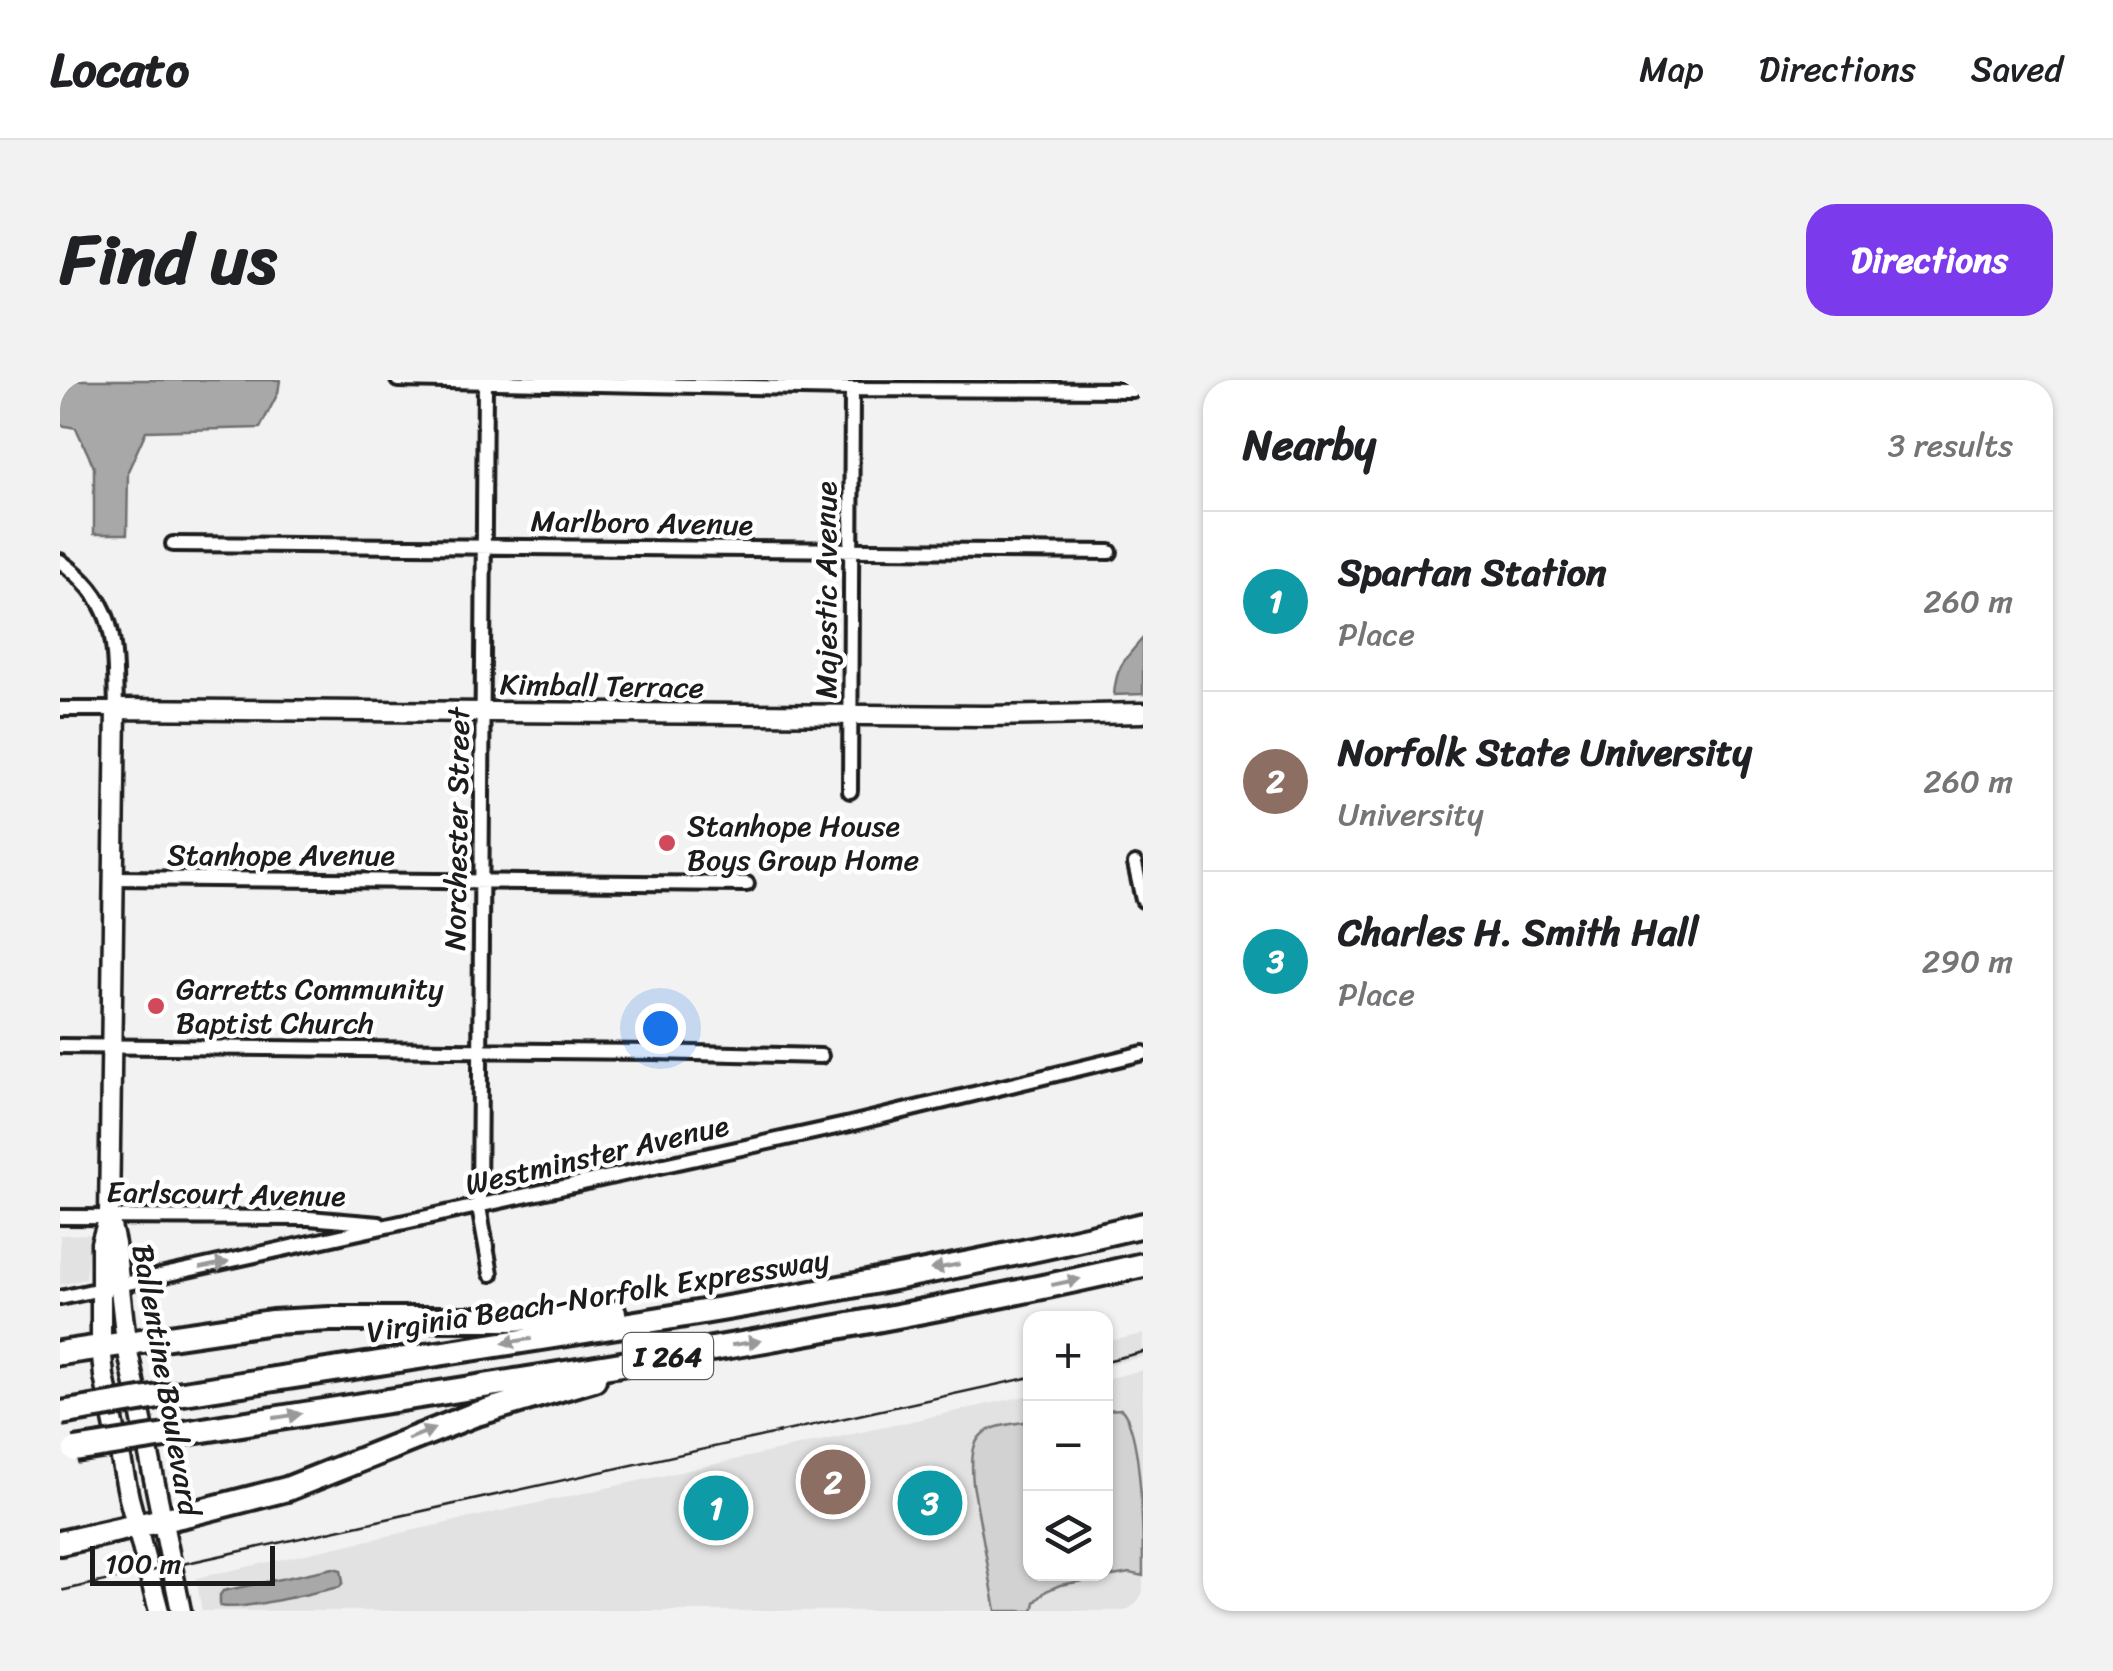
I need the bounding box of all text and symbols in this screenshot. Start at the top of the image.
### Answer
text: Locato [50,27,189,112]
text: Map [1639,38,1704,100]
text: Directions [1759,38,1916,100]
text: Saved [1971,38,2063,100]
text: Find us [60,198,277,322]
button: Directions [1806,204,2053,316]
text: Nearby [1243,408,1376,482]
text: 3 results [1888,417,2013,474]
street label: Majestic Avenue [799,481,853,699]
street label: Marlboro Avenue [530,494,754,552]
text: Spartan Station [1338,539,1606,606]
text: 1 [1269,573,1282,630]
text: 260 m [1923,573,2013,630]
text: Place [1338,606,1415,663]
street label: Kimball Terrace [500,657,704,715]
street label: Norchester Street [428,705,486,951]
text: Norfolk State University [1338,719,1752,786]
text: 2 [1266,753,1285,810]
text: 260 m [1923,753,2013,810]
text: University [1338,786,1484,843]
place label: Stanhope House Boys Group Home [687,799,919,887]
street label: Stanhope Avenue [167,828,395,882]
marker: Stanhope House Boys Group Home [656,832,678,854]
text: Charles H. Smith Hall [1338,899,1699,966]
text: 3 [1267,933,1284,990]
text: 290 m [1922,933,2013,990]
place label: Garretts Community Baptist Church [176,962,444,1050]
text: Place [1338,966,1415,1023]
marker: Garretts Community Baptist Church [145,995,167,1017]
your location [635,1003,686,1054]
street label: Westminster Avenue [460,1098,734,1212]
street label: Earlscourt Avenue [106,1165,346,1223]
street label: Virginia Beach-Norfolk Expressway [363,1233,833,1359]
street label: Ballentine Boulevard [116,1240,217,1522]
one-way arrow [199,1256,230,1272]
one-way arrow [929,1260,960,1276]
one-way arrow [1051,1274,1082,1290]
map controls [1023,1311,1113,1581]
button: + [1023,1311,1113,1401]
one-way arrow [500,1333,532,1349]
road number: I 264 [623,1333,713,1379]
one-way arrow [731,1335,763,1350]
button: − [1023,1401,1113,1491]
one-way arrow [272,1408,304,1424]
one-way arrow [406,1426,436,1442]
pin: 2 [800,1444,866,1520]
pin: 3 [898,1466,962,1540]
pin: 1 [684,1470,748,1546]
button: layers [1023,1491,1113,1581]
text: 100 m [105,1539,181,1588]
scale bar [90,1541,275,1586]

